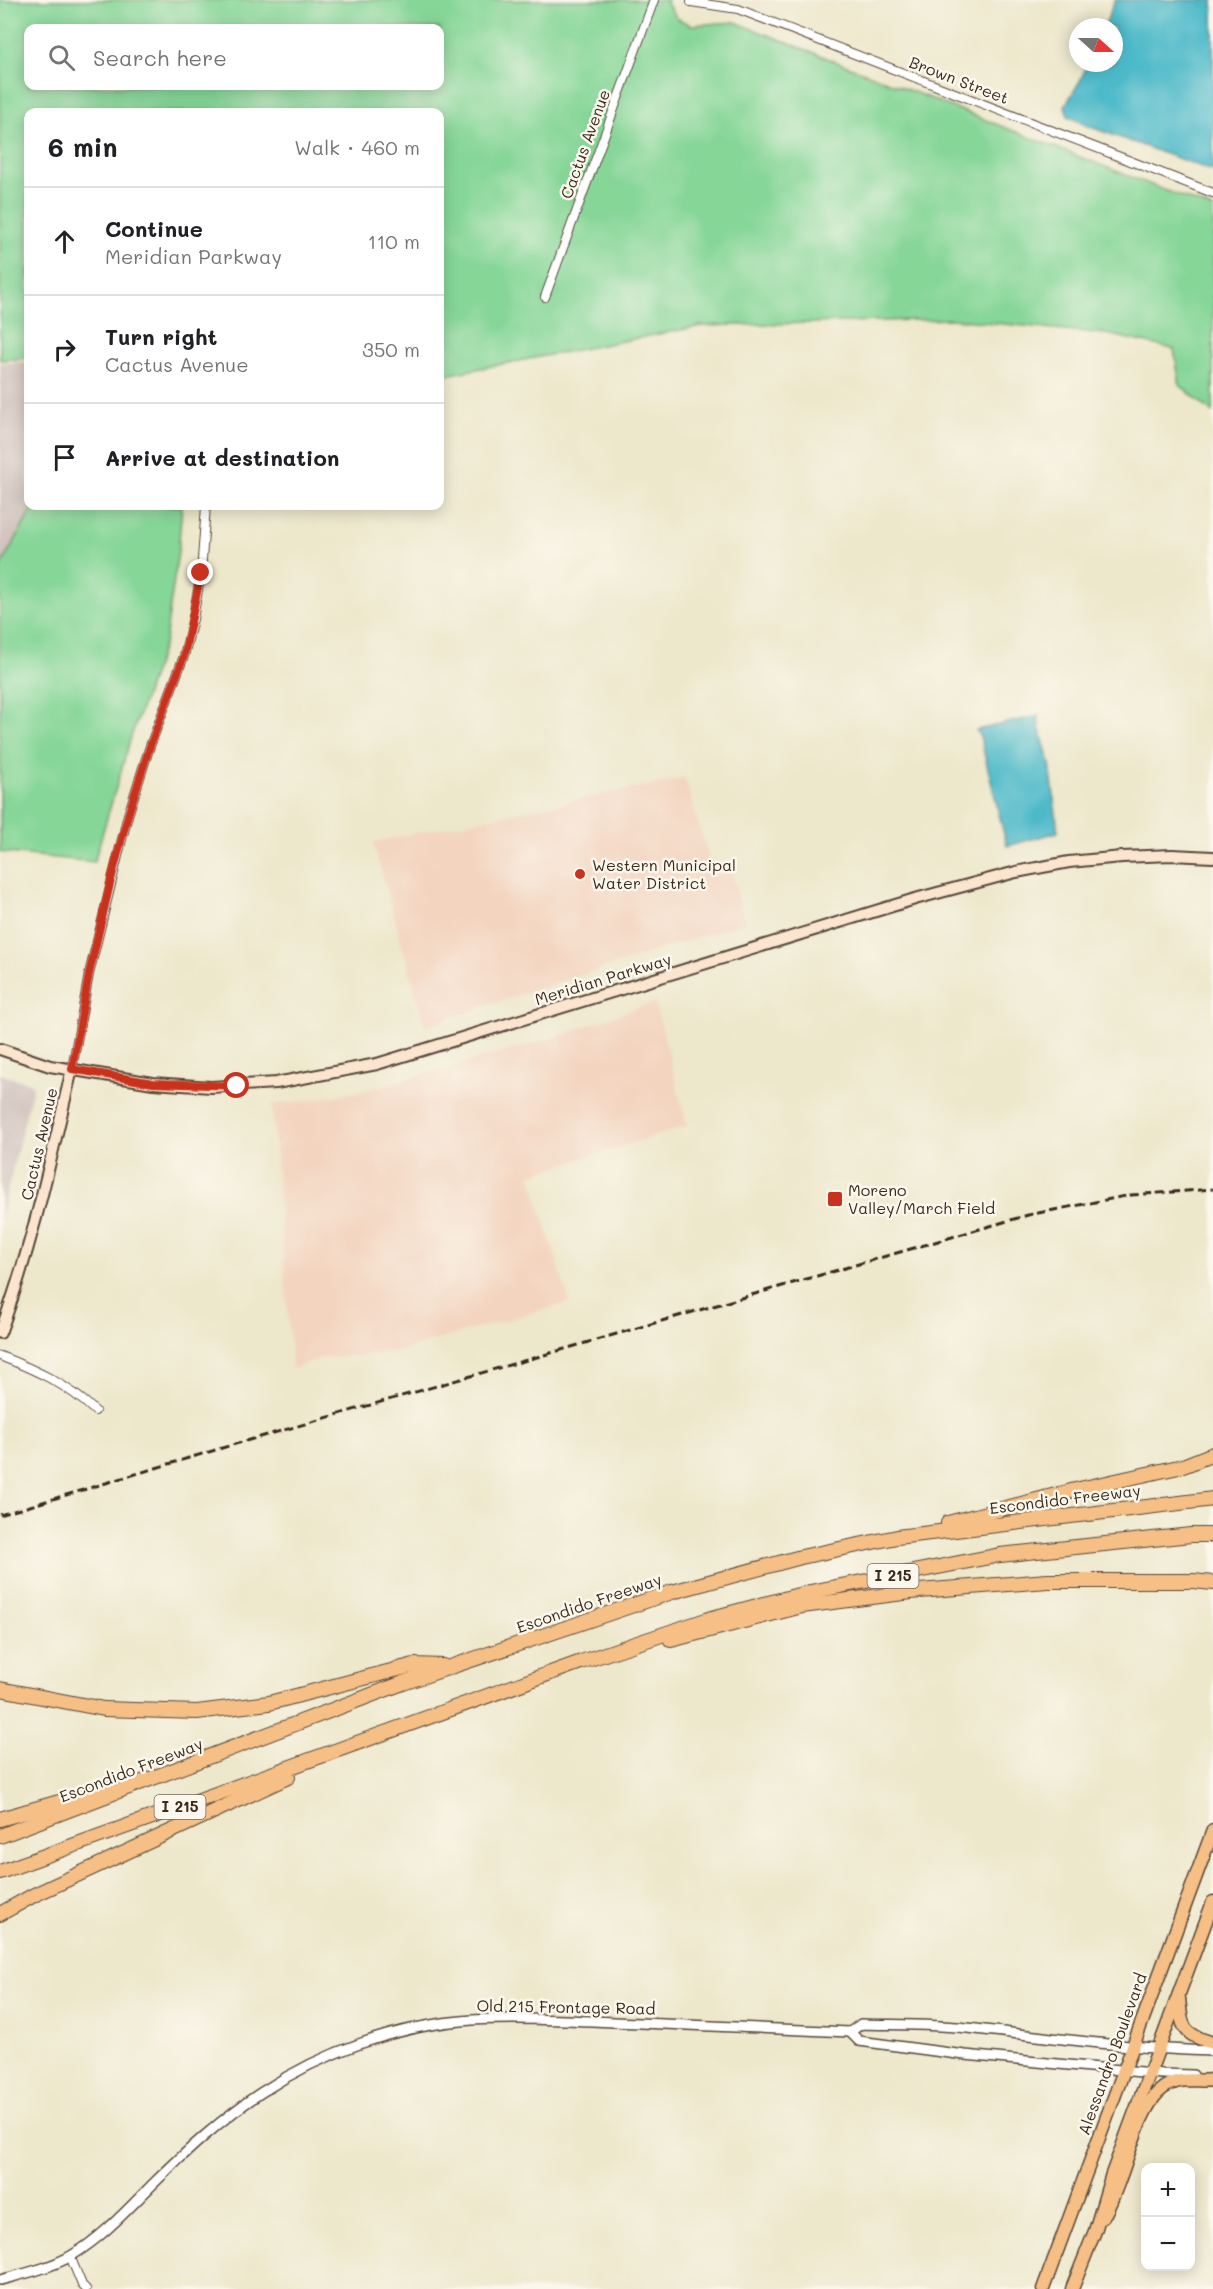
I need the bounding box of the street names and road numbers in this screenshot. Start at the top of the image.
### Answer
street label: Brown Street [906,51,1012,108]
street label: Cactus Avenue [555,86,614,201]
street label: Meridian Parkway [532,948,674,1009]
street label: Cactus Avenue [15,1086,62,1202]
street label: Escondido Freeway [988,1479,1142,1518]
road number: I 215 [868,1564,918,1588]
street label: Escondido Freeway [514,1568,664,1637]
street label: Escondido Freeway [56,1732,206,1807]
road number: I 215 [154,1795,206,1819]
street label: Alessandro Boulevard [1072,1970,1151,2138]
street label: Old 215 Frontage Road [476,1994,656,2019]

